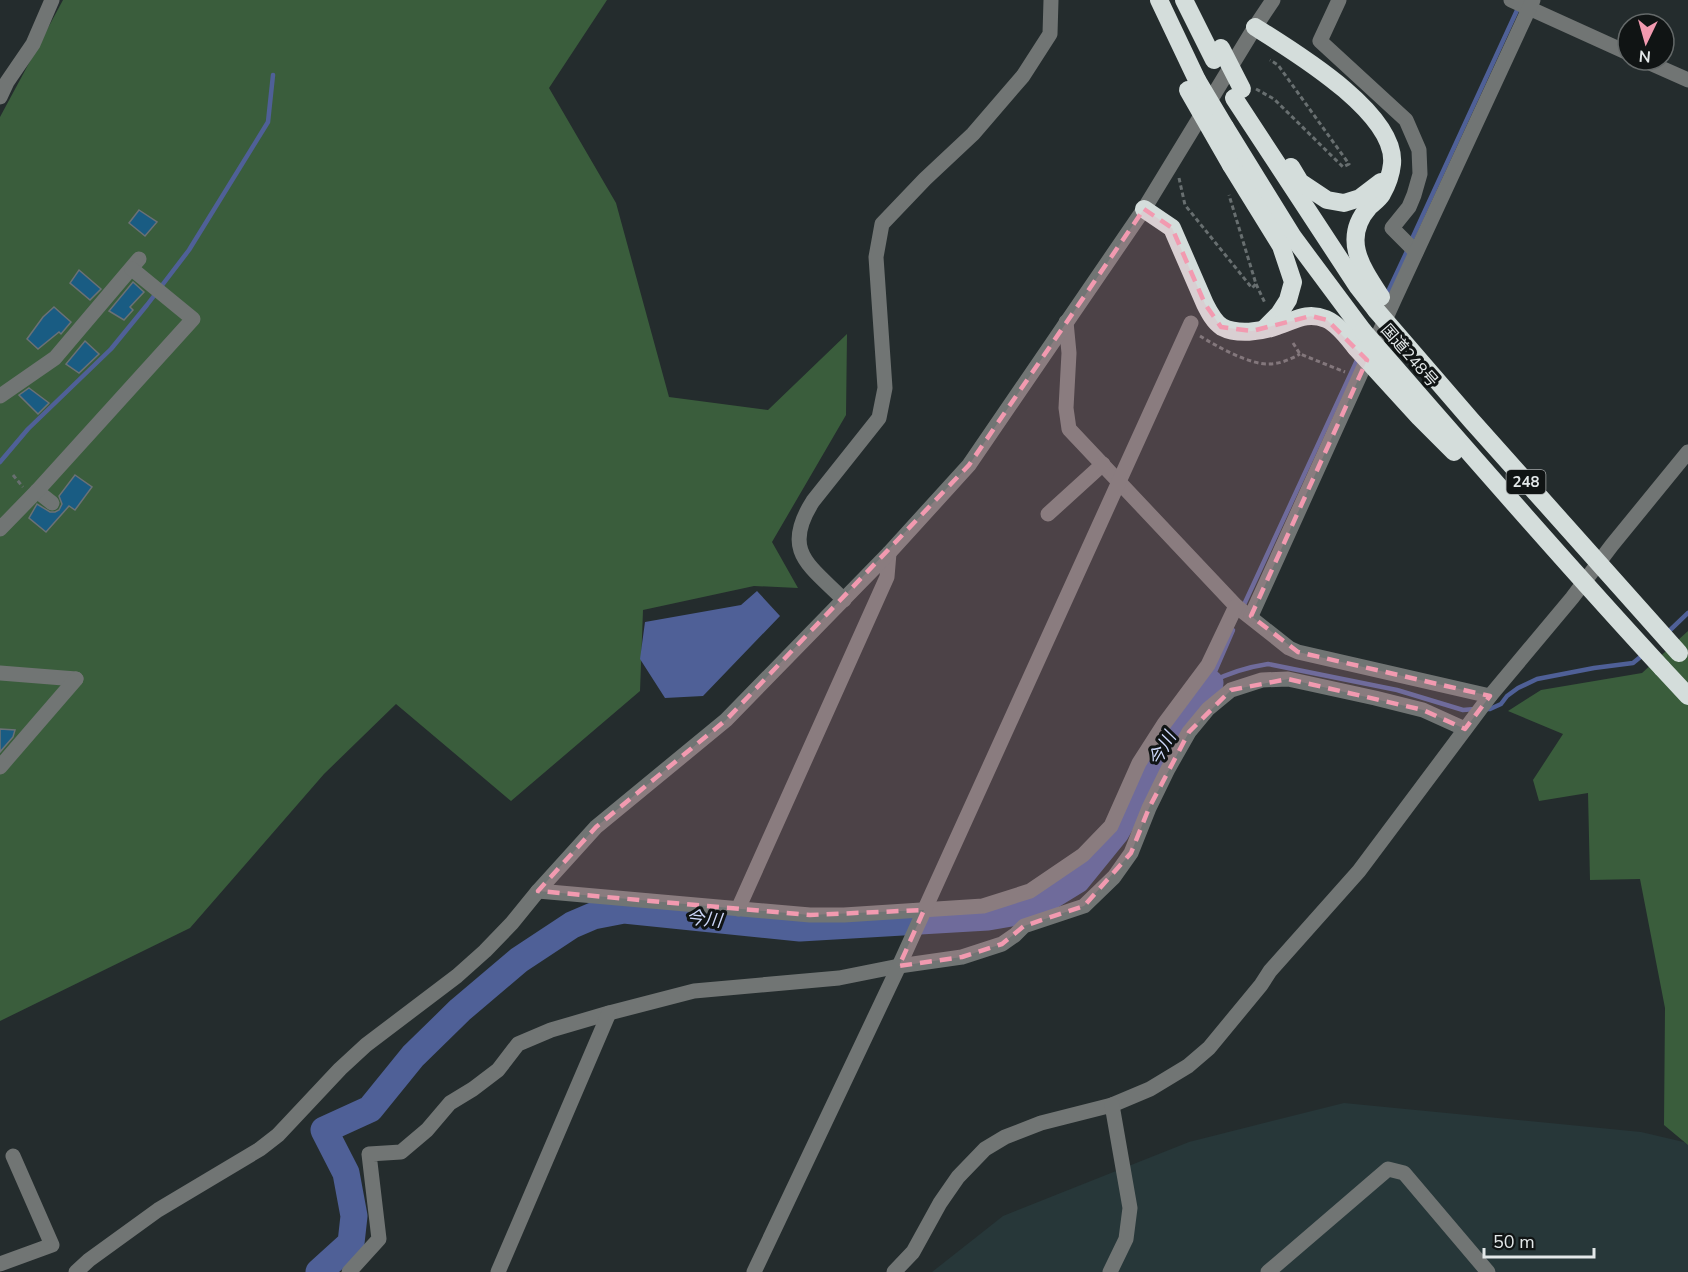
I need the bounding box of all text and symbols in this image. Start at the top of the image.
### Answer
north arrow [1616,12,1676,72]
text: N [1638,44,1652,67]
street label: 国道248号 [1376,319,1443,392]
road number: 248 [1506,470,1546,494]
water label: 今川 [1143,726,1182,771]
water label: 今川 [685,905,725,933]
scale bar [1484,1221,1594,1259]
text: 50 m [1493,1230,1535,1254]

